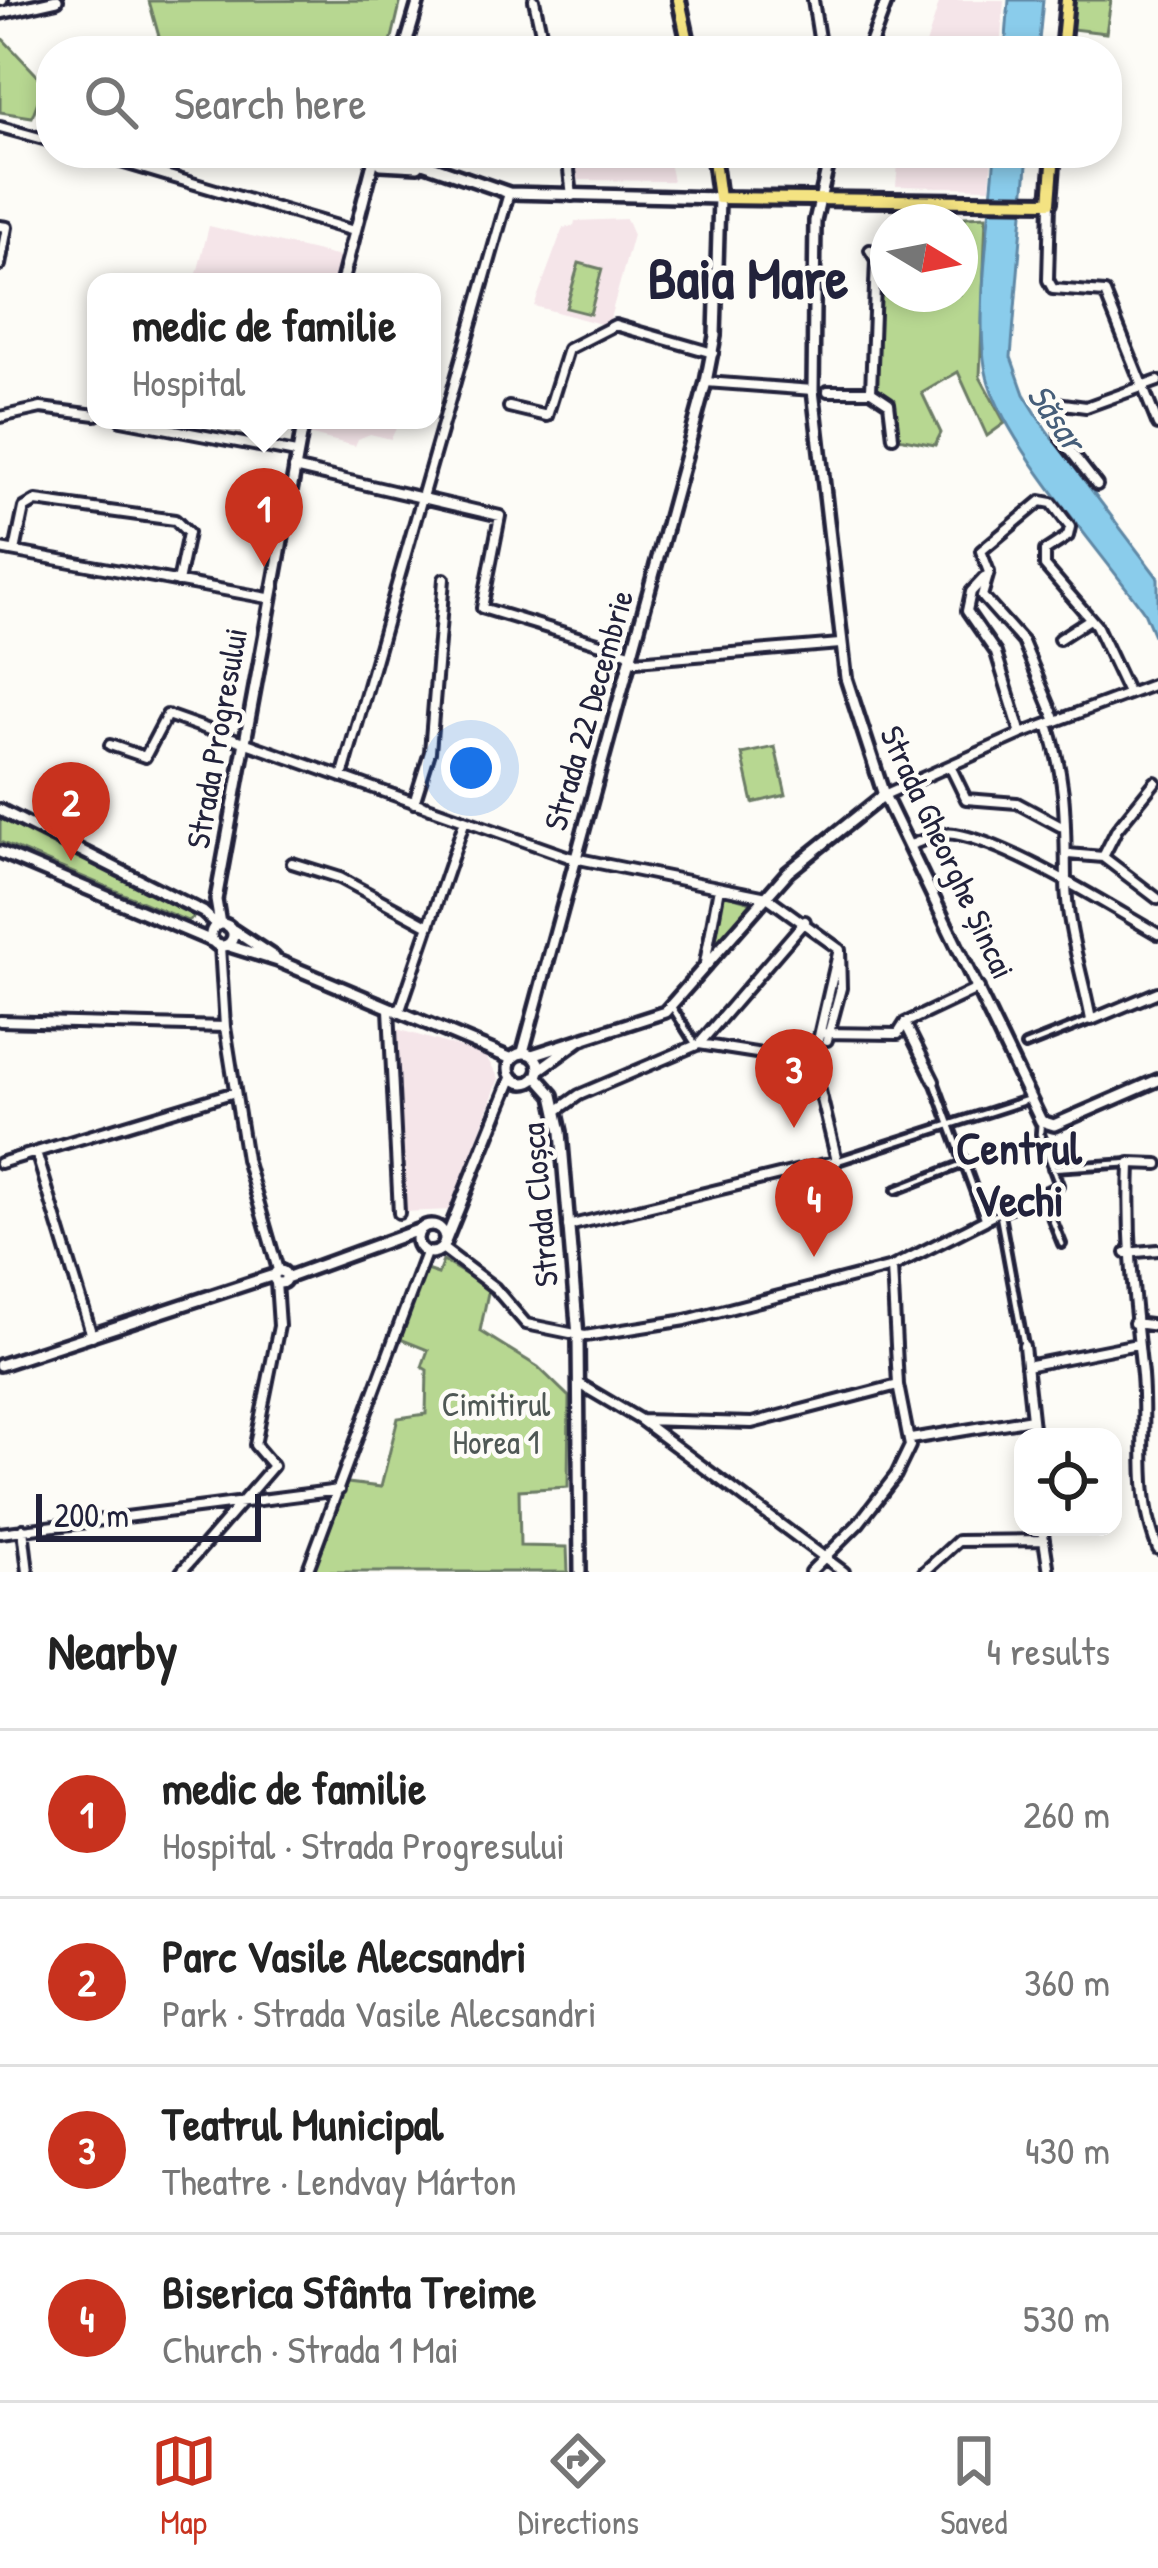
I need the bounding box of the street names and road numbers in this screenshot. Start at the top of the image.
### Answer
street label: Strada 22 Decembrie [533,585,643,835]
street label: Strada Progresului [175,624,258,852]
street label: Strada Gheorghe Șincai [869,718,1026,986]
street label: Strada Cloșca [510,1121,568,1289]

